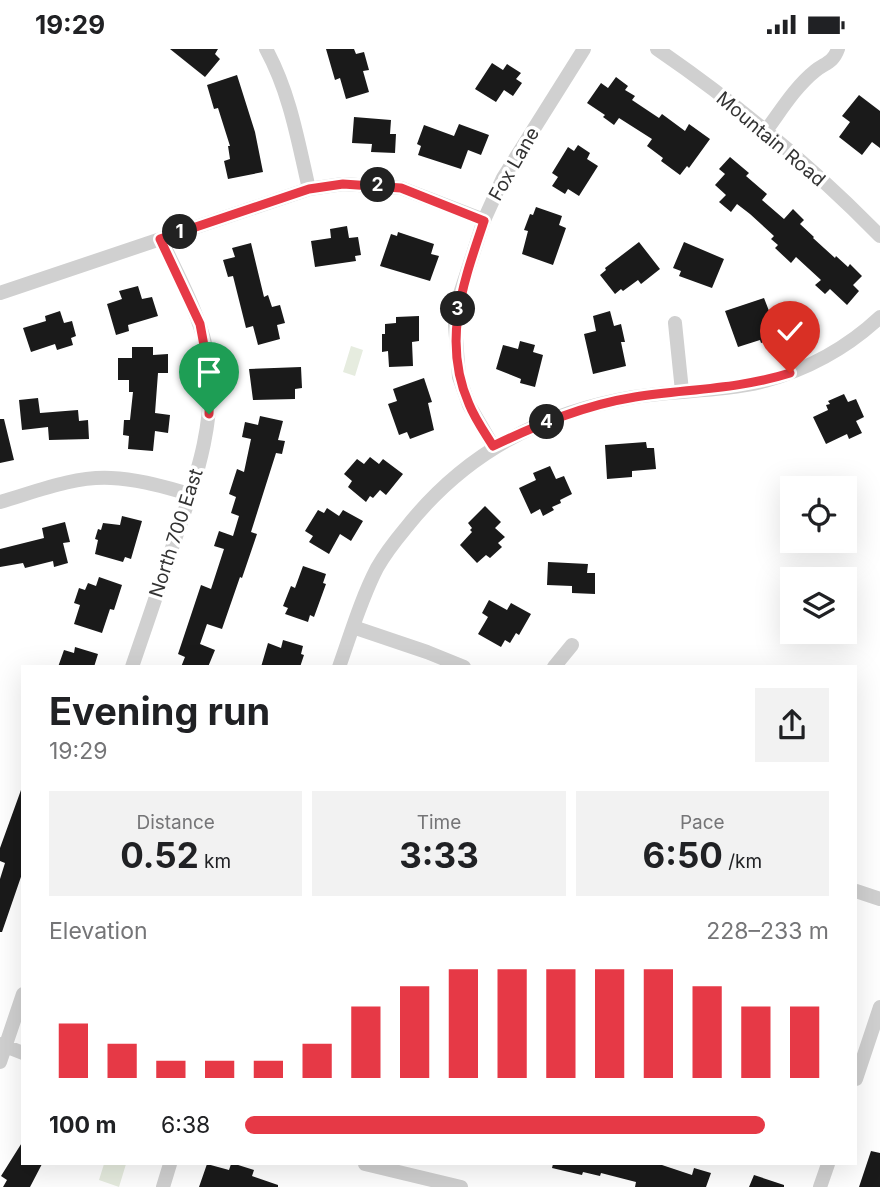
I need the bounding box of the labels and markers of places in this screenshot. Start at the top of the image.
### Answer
pin: 2 [360,167,396,203]
pin: 1 [162,215,198,249]
pin: 3 [440,292,476,327]
pin [760,301,820,373]
pin [179,342,239,414]
pin: 4 [530,405,564,439]

